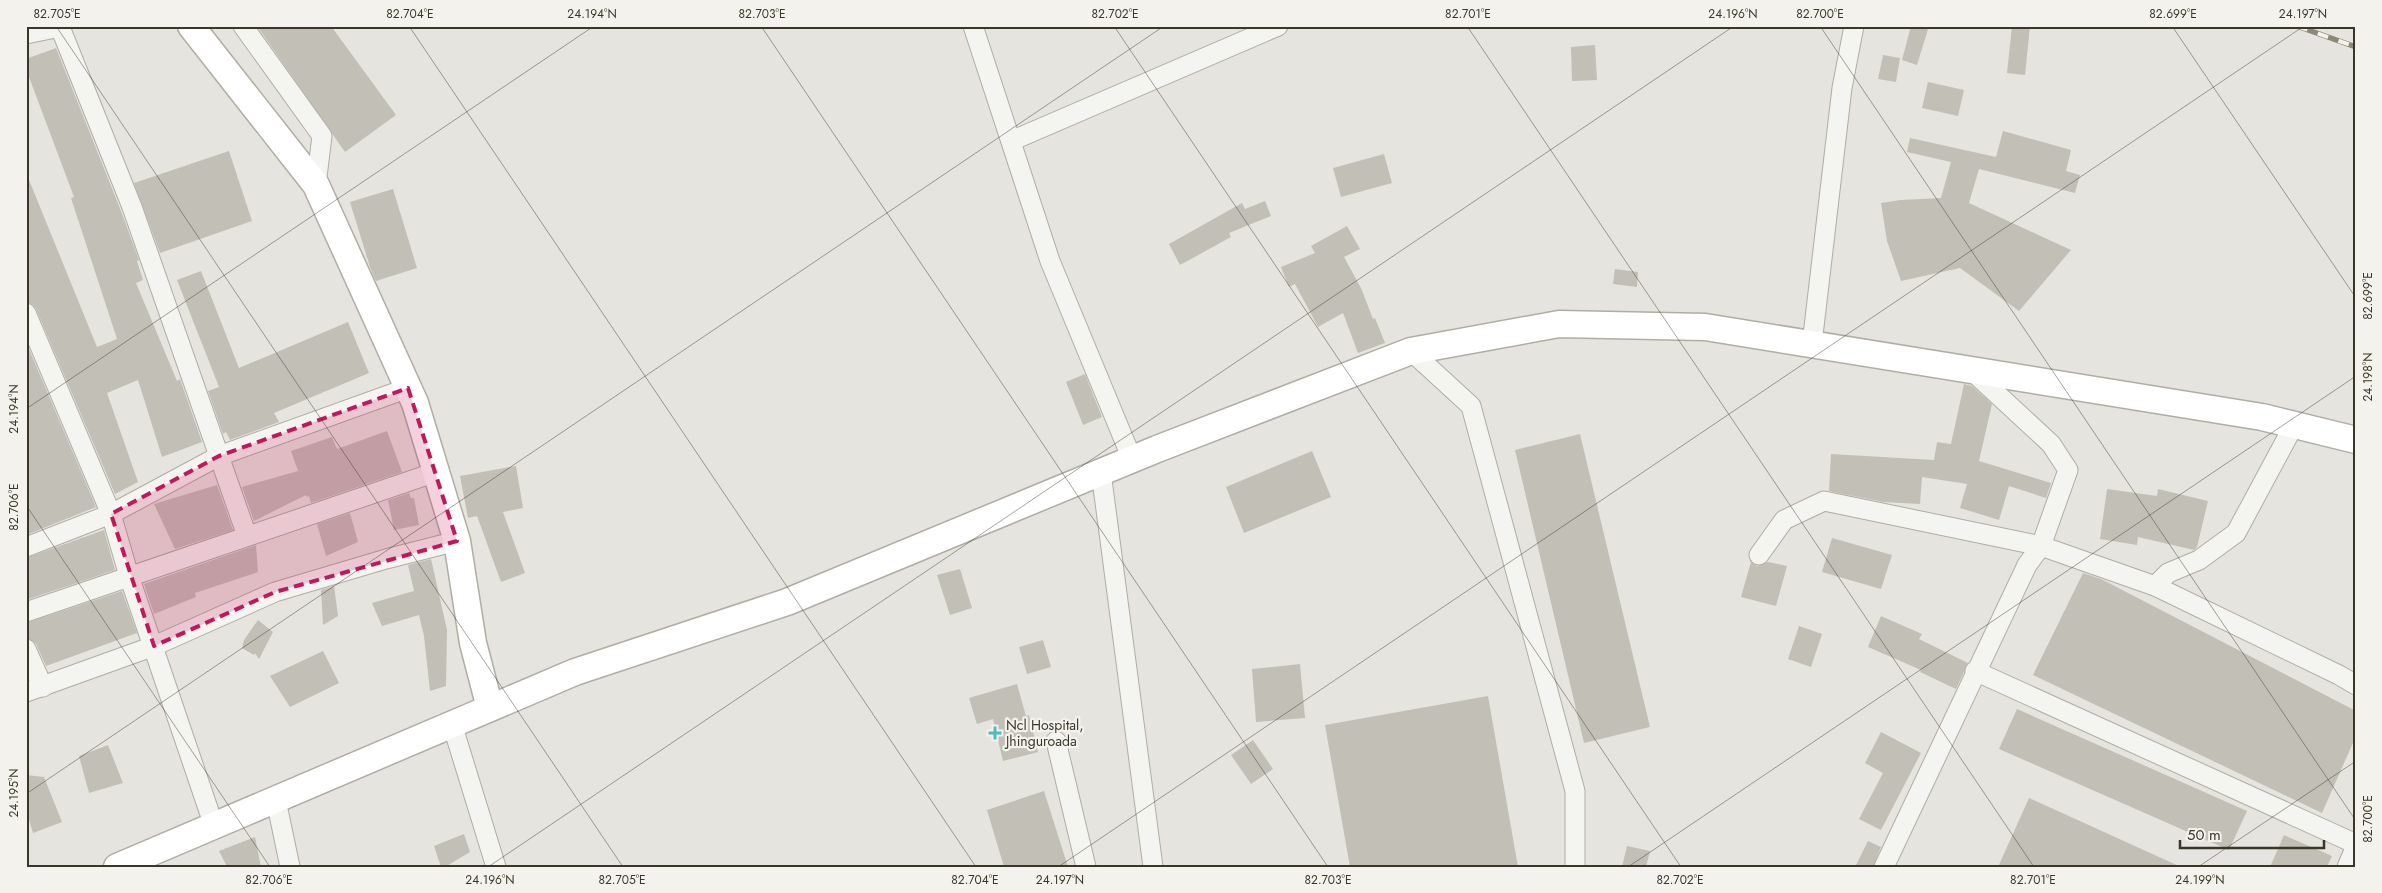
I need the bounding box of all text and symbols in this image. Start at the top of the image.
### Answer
text: 82.705°E [33,5,81,23]
text: 82.704°E [386,5,434,23]
text: 24.194°N [567,5,617,23]
text: 82.703°E [739,5,785,23]
text: 82.702°E [1091,5,1139,23]
text: 82.701°E [1445,5,1491,23]
text: 24.196°N [1708,5,1758,23]
text: 82.700°E [1796,5,1844,23]
text: 82.699°E [2149,5,2197,23]
text: 24.197°N [2279,5,2327,23]
text: 82.699°E [2359,272,2377,320]
text: 24.198°N [2359,353,2377,401]
text: 24.194°N [5,384,23,434]
text: 82.706°E [5,483,23,531]
place label: Ncl Hospital, Jhinguroada [1004,715,1084,751]
marker: Ncl Hospital, Jhinguroada [988,726,1002,740]
text: 24.195°N [5,768,23,818]
text: 82.700°E [2359,795,2377,843]
scale bar [2180,818,2323,850]
text: 50 m [2187,824,2221,846]
text: 82.706°E [245,871,293,889]
text: 24.196°N [465,871,515,889]
text: 82.705°E [598,871,646,889]
text: 82.704°E [951,871,999,889]
text: 24.197°N [1036,871,1084,889]
text: 82.703°E [1305,871,1351,889]
text: 82.702°E [1656,871,1704,889]
text: 82.701°E [2010,871,2056,889]
text: 24.199°N [2175,871,2225,889]

